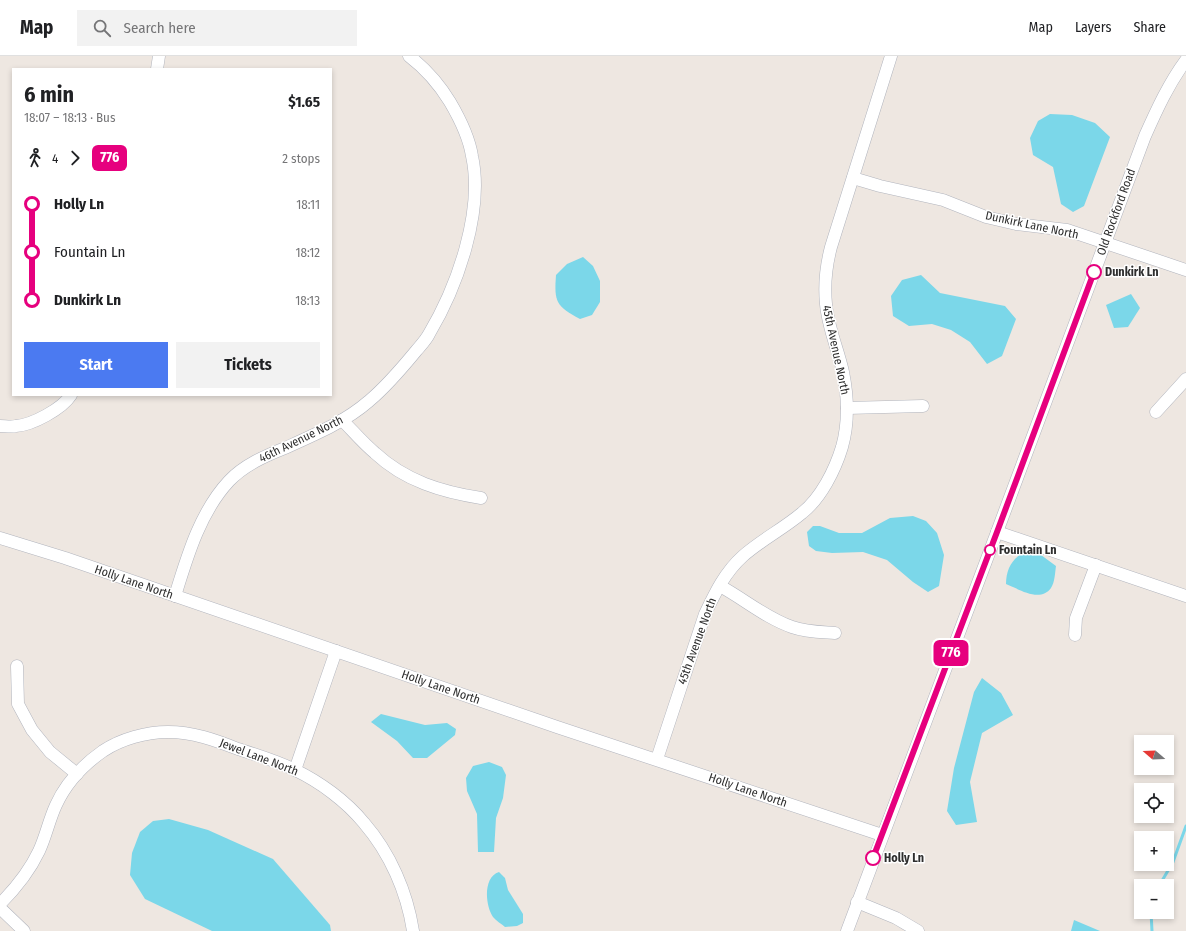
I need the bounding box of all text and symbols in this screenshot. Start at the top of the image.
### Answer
search box [77,10,357,46]
text: Map [20,16,53,39]
icon: search [91,17,113,39]
text: Search here [123,19,196,37]
text: Map [1029,19,1053,36]
text: Layers [1075,19,1111,36]
text: Share [1133,19,1166,36]
text: 6 min [24,81,74,108]
text: $1.65 [288,93,320,111]
text: 18:07 – 18:13 · Bus [24,110,115,125]
icon: walk [24,147,46,169]
icon: forward [64,147,86,169]
text: 776 [100,149,119,166]
text: 4 [52,151,58,166]
text: 2 stops [282,151,320,166]
street label: Old Rockford Road [1094,167,1138,257]
text: Holly Ln [54,195,104,213]
text: 18:11 [296,197,320,212]
street label: Dunkirk Lane North [984,208,1080,242]
text: Fountain Ln [54,243,125,261]
text: 18:12 [295,245,320,260]
marker: Dunkirk Ln [1086,264,1102,280]
place label: Dunkirk Ln [1105,265,1159,279]
text: Dunkirk Ln [54,291,121,309]
text: 18:13 [295,293,320,308]
street label: 45th Avenue North [820,304,852,396]
button: Start [24,342,168,388]
button: Tickets [176,342,320,388]
street label: 46th Avenue North [257,413,345,465]
place label: Fountain Ln [999,543,1057,557]
marker: Fountain Ln [984,544,996,556]
street label: Holly Lane North [93,562,175,602]
street label: 45th Avenue North [675,596,719,686]
line badge: 776 [928,640,974,666]
text: 776 [941,644,961,661]
street label: Holly Lane North [400,667,482,707]
north arrow [1134,735,1174,775]
map controls [1134,735,1174,919]
street label: Jewel Lane North [218,736,300,778]
street label: Holly Lane North [707,770,789,810]
button: locate [1134,783,1174,823]
button: + [1134,831,1174,871]
marker: Holly Ln [865,850,881,866]
place label: Holly Ln [884,851,924,865]
button: − [1134,879,1174,919]

